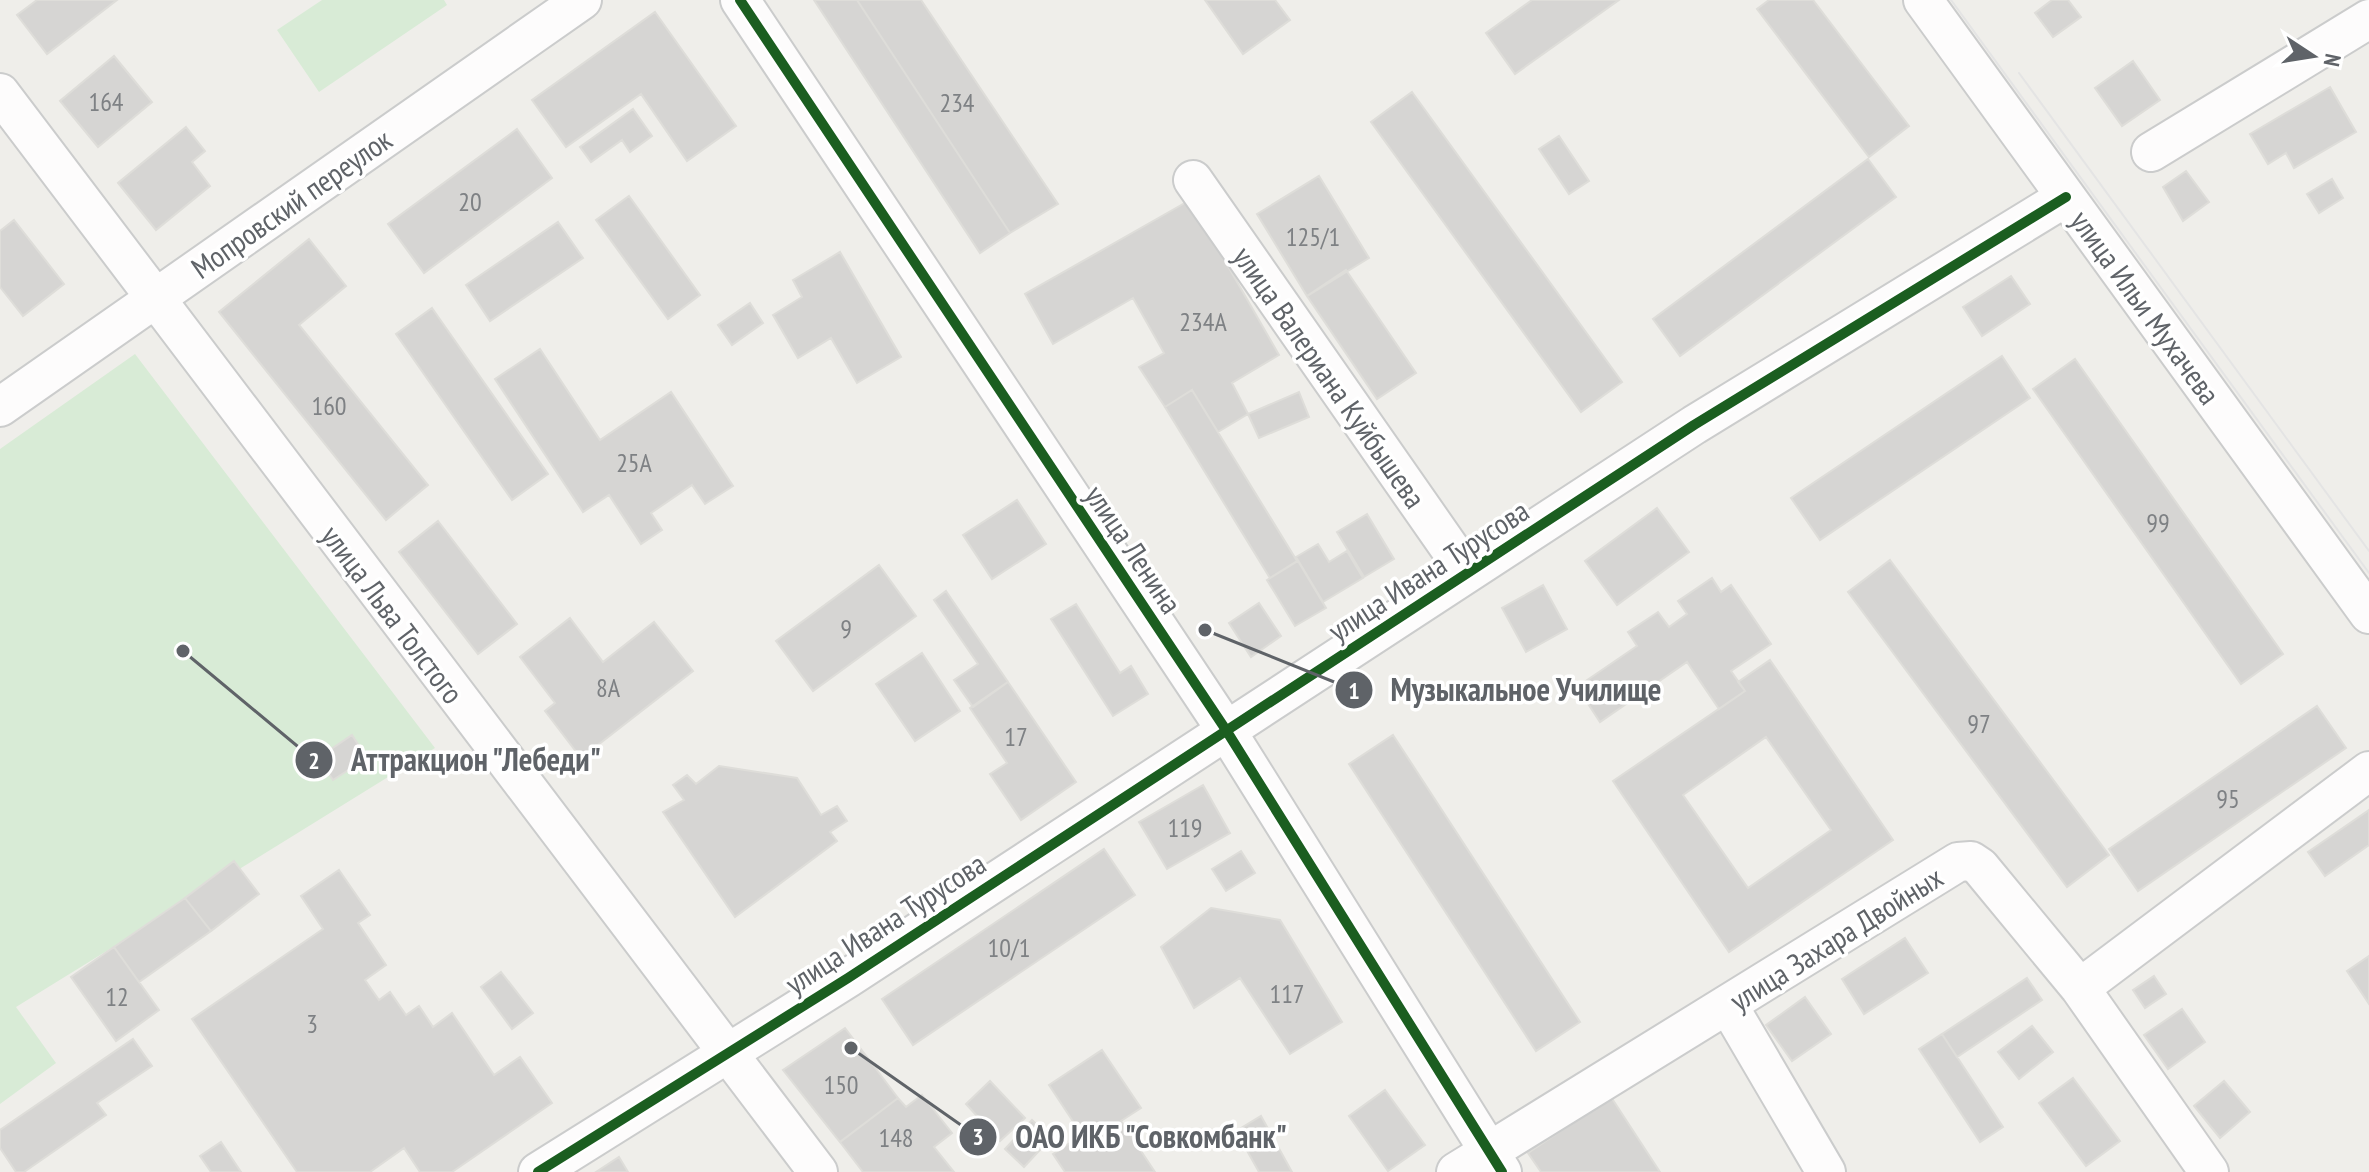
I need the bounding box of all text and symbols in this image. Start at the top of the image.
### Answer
north arrow [2273,16,2353,96]
text: N [2318,51,2347,69]
house number: 164 [88,85,124,118]
house number: 234 [939,86,975,119]
street label: Мопровский переулок [183,119,399,287]
house number: 20 [458,185,482,218]
street label: улица Ильи Мухачева [2063,202,2229,412]
house number: 125/1 [1286,220,1340,253]
street label: улица Валериана Куйбышева [1225,239,1435,515]
house number: 234А [1179,305,1227,338]
house number: 160 [311,389,347,422]
house number: 25А [616,446,653,479]
street label: улица Ленина [1077,477,1191,621]
street label: улица Ивана Турусова [1320,491,1536,649]
house number: 99 [2146,506,2170,539]
street label: улица Льва Толстого [313,517,473,711]
house number: 9 [840,612,852,645]
callout: Музыкальное Училище [1334,662,1678,718]
text: Музыкальное Училище [1390,668,1662,710]
house number: 8А [596,671,621,704]
text: 1 [1348,675,1360,706]
house number: 97 [1967,707,1991,740]
house number: 17 [1004,720,1028,753]
callout: Аттракцион "Лебеди" [294,732,618,788]
text: Аттракцион "Лебеди" [350,738,601,780]
text: 2 [308,745,320,776]
house number: 95 [2216,782,2240,815]
house number: 119 [1167,811,1203,844]
street label: улица Ивана Турусова [777,844,993,1002]
street label: улица Захара Двойных [1722,857,1950,1019]
house number: 10/1 [988,931,1030,964]
house number: 117 [1269,977,1305,1010]
house number: 12 [105,980,129,1013]
house number: 3 [306,1007,318,1040]
house number: 150 [823,1068,859,1101]
callout: ОАО ИКБ "Совкомбанк" [958,1109,1304,1165]
text: ОАО ИКБ "Совкомбанк" [1015,1115,1287,1157]
house number: 148 [878,1121,914,1154]
text: 3 [972,1121,984,1152]

